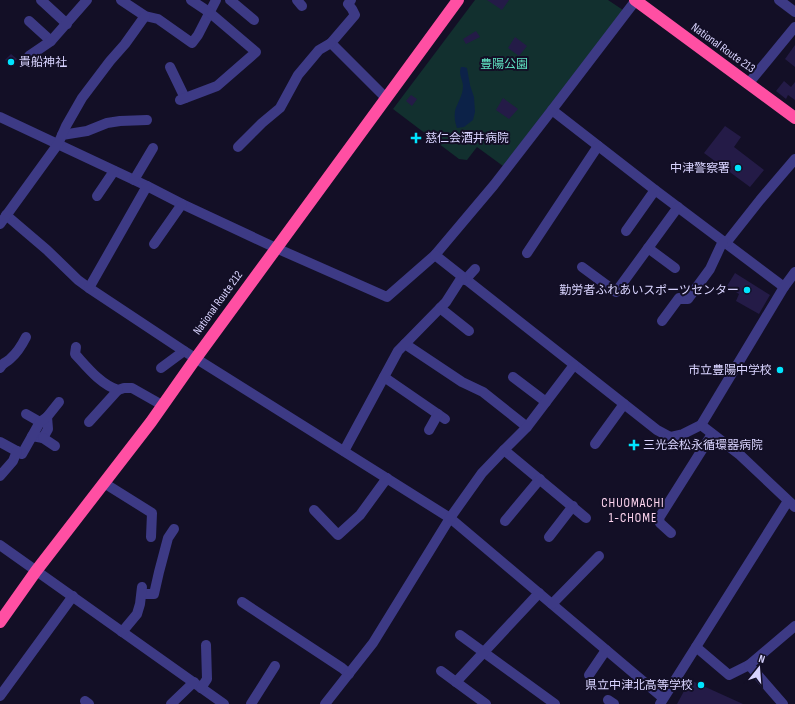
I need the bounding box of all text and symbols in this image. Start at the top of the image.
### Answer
street label: National Route 213 [688,20,758,76]
place label: 貴船神社 [19,55,67,70]
marker: 貴船神社 [6,57,16,67]
park label: 豊陽公園 [480,57,528,72]
place label: 慈仁会酒井病院 [425,131,509,146]
marker: 慈仁会酒井病院 [410,132,422,144]
place label: 中津警察署 [670,161,730,176]
marker: 中津警察署 [733,163,743,173]
street label: National Route 212 [190,268,246,338]
place label: 勤労者ふれあいスポーツセンター [559,283,739,298]
marker: 勤労者ふれあいスポーツセンター [742,285,752,295]
place label: 市立豊陽中学校 [688,363,772,378]
marker: 市立豊陽中学校 [775,365,785,375]
place label: 三光会松永循環器病院 [643,438,763,453]
marker: 三光会松永循環器病院 [628,439,640,451]
district label: CHUOMACHI 1-CHOME [601,495,665,526]
north arrow [739,648,779,688]
text: N [757,652,767,666]
place label: 県立中津北高等学校 [585,678,693,693]
marker: 県立中津北高等学校 [696,680,706,690]

